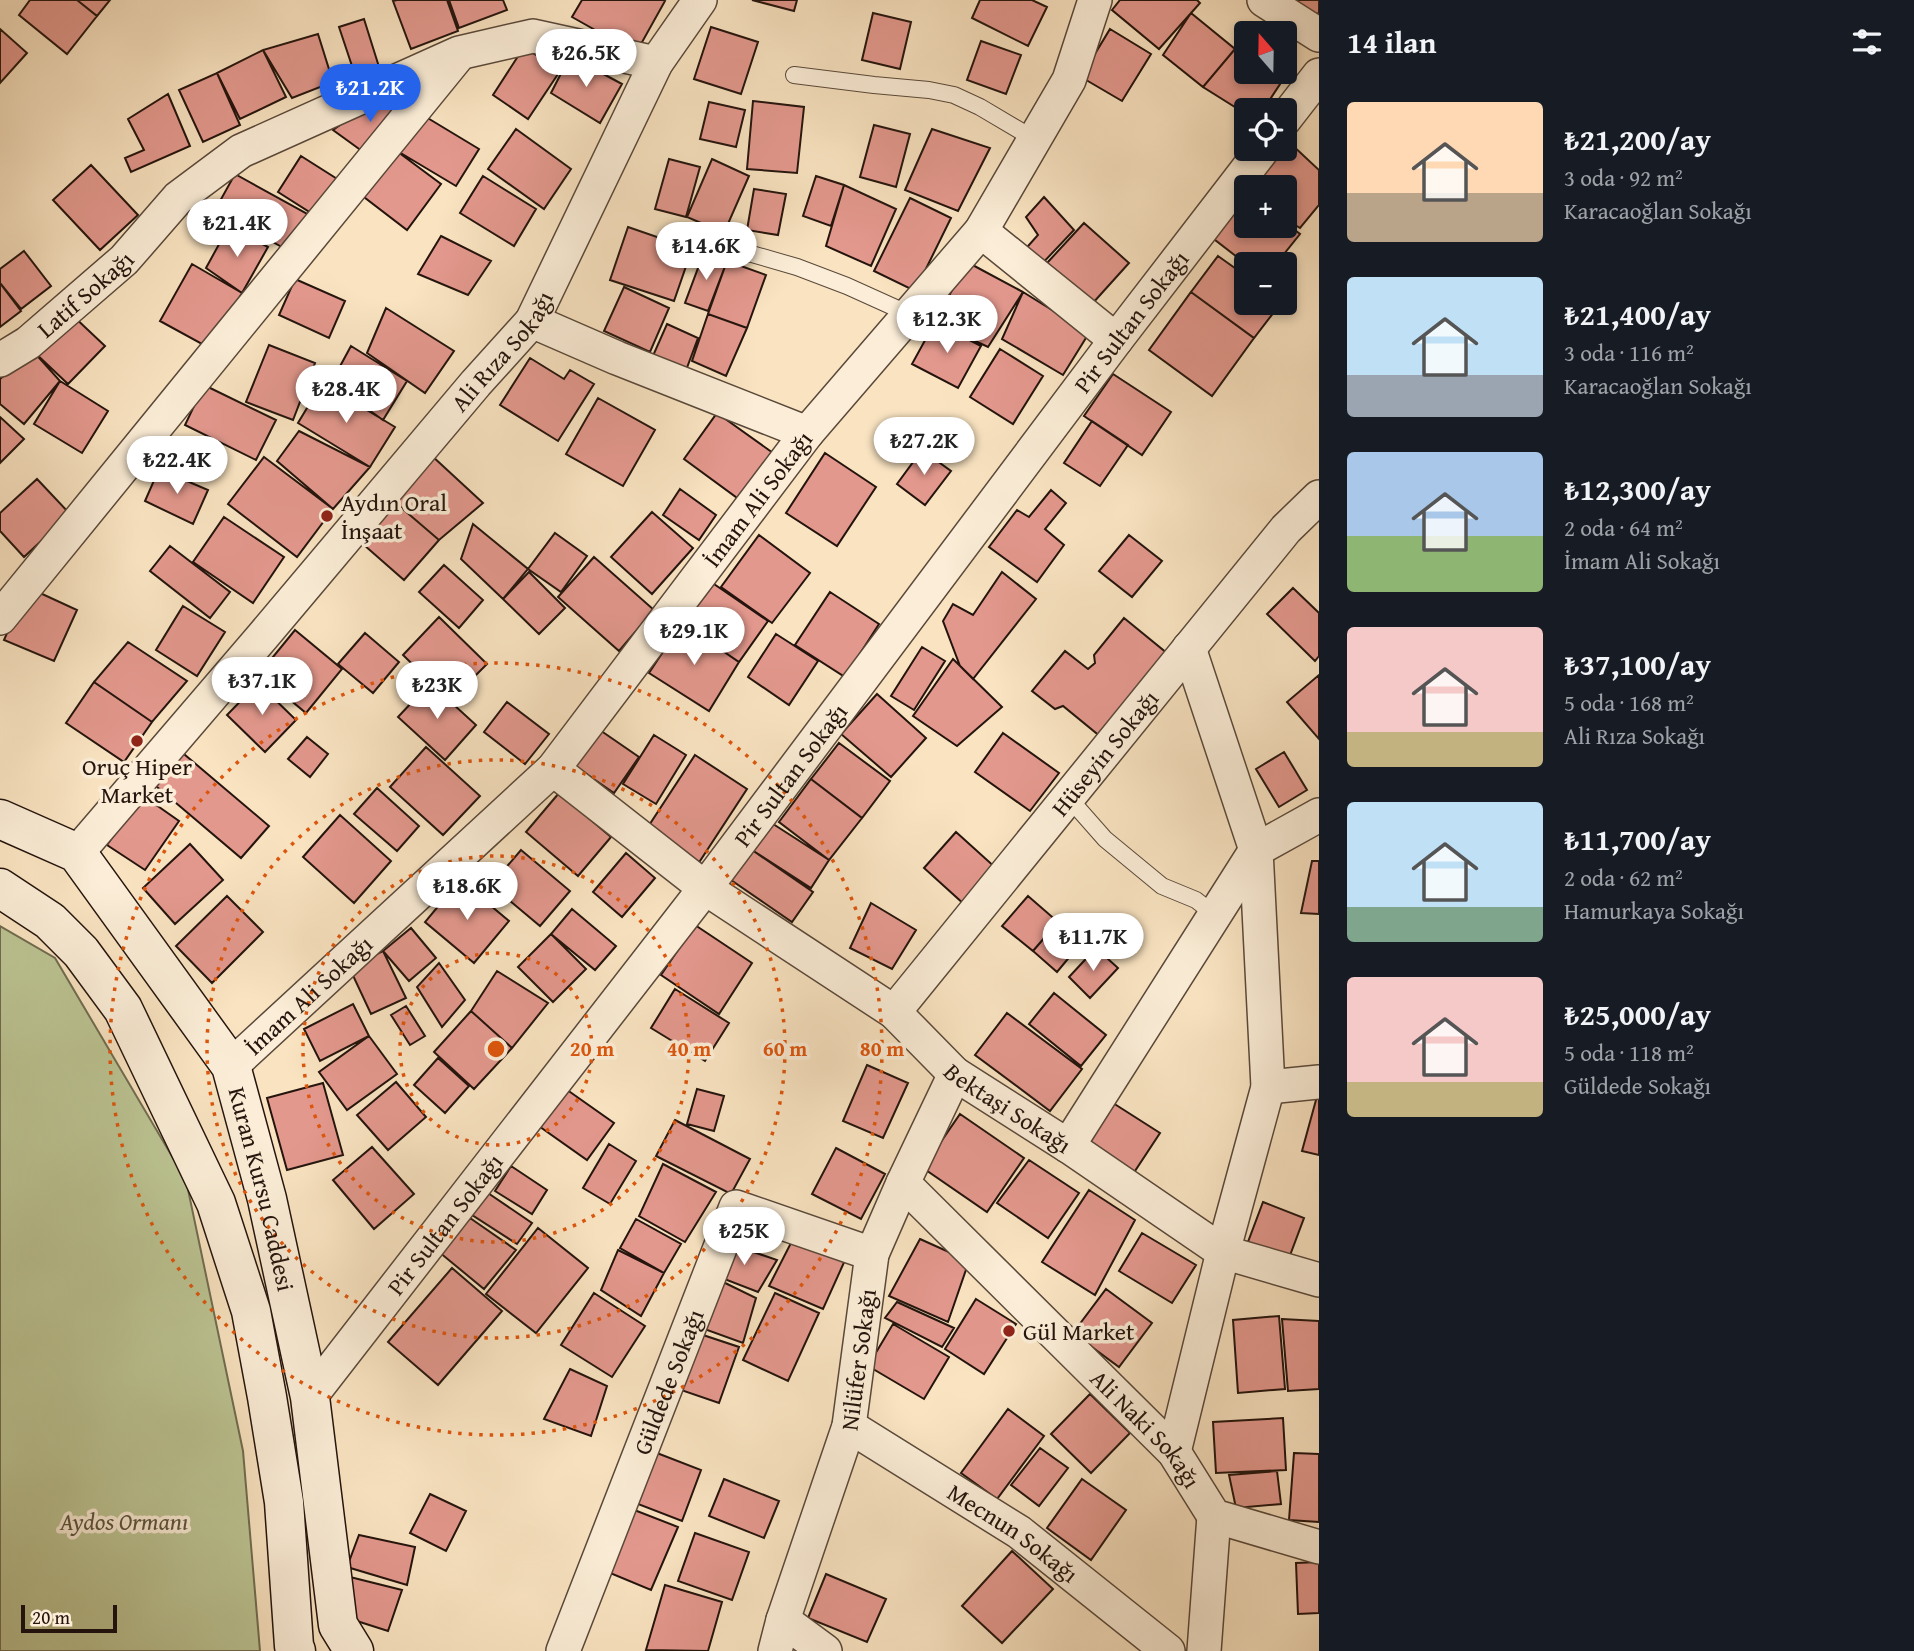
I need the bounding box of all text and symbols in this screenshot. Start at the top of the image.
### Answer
text: 14 ilan [1347,20,1436,64]
north arrow [1234,21,1297,84]
map controls [1234,21,1297,315]
icon: filters [1848,23,1886,61]
pin: ₺26.5K [529,29,643,89]
text: ₺26.5K [552,35,620,68]
pin: ₺21.2K [313,64,427,124]
text: ₺21.2K [336,70,404,103]
button: locate [1234,98,1297,161]
text: ₺21,200/ay [1564,117,1711,161]
icon: home [1403,130,1487,214]
text: 3 oda · 92 m² [1564,161,1683,194]
button: + [1234,175,1297,238]
text: Karacaoğlan Sokağı [1564,194,1752,227]
pin: ₺21.4K [180,200,294,259]
text: ₺21.4K [203,205,271,238]
pin: ₺14.6K [649,222,763,282]
text: ₺14.6K [672,228,740,261]
street label: Latif Sokağı [29,243,142,345]
street label: Pir Sultan Sokağı [1065,243,1197,400]
button: − [1234,252,1297,315]
street label: Ali Rıza Sokağı [442,285,562,419]
text: ₺21,400/ay [1564,292,1711,336]
pin: ₺12.3K [890,296,1004,355]
text: ₺12.3K [913,301,981,334]
icon: home [1403,305,1487,389]
text: 3 oda · 116 m² [1564,336,1694,369]
pin: ₺28.4K [289,366,403,425]
text: Karacaoğlan Sokağı [1564,369,1752,402]
text: ₺28.4K [312,371,380,404]
pin: ₺27.2K [867,418,981,477]
street label: İmam Ali Sokağı [694,423,821,574]
text: ₺27.2K [890,423,958,456]
pin: ₺22.4K [120,436,234,496]
text: ₺22.4K [143,442,211,475]
text: ₺12,300/ay [1564,467,1711,511]
icon: home [1403,480,1487,564]
place label: Aydın Oral İnşaat [341,485,447,548]
marker: Aydın Oral İnşaat [319,508,335,524]
text: 2 oda · 64 m² [1564,511,1683,544]
text: İmam Ali Sokağı [1564,544,1720,577]
pin: ₺29.1K [637,608,751,667]
text: ₺29.1K [660,613,728,646]
text: ₺37,100/ay [1564,642,1711,686]
icon: home [1403,655,1487,739]
pin: ₺37.1K [205,658,319,717]
pin: ₺23K [396,662,478,721]
text: ₺37.1K [228,663,296,696]
text: ₺23K [412,667,462,700]
street label: Hüseyin Sokağı [1043,682,1167,823]
text: 5 oda · 168 m² [1564,686,1694,719]
street label: Pir Sultan Sokağı [725,695,856,854]
text: Ali Rıza Sokağı [1564,719,1705,752]
marker: Oruç Hiper Market [129,733,145,749]
place label: Oruç Hiper Market [82,749,192,812]
text: ₺11,700/ay [1564,817,1711,861]
icon: home [1403,830,1487,914]
text: 2 oda · 62 m² [1564,861,1683,894]
pin: ₺18.6K [410,862,524,922]
text: ₺18.6K [433,868,501,901]
text: Hamurkaya Sokağı [1564,894,1744,927]
pin: ₺11.7K [1036,914,1150,973]
text: ₺11.7K [1059,919,1127,952]
street label: İmam Ali Sokağı [236,927,380,1063]
text: ₺25,000/ay [1564,992,1711,1036]
icon: home [1403,1005,1487,1089]
text: 20 m [570,1033,614,1064]
text: 40 m [667,1033,711,1064]
text: 60 m [763,1033,807,1064]
text: 80 m [860,1033,904,1064]
text: 5 oda · 118 m² [1564,1036,1694,1069]
centre of rings [484,1037,508,1061]
street label: Bektaşi Sokağı [936,1055,1079,1162]
text: Güldede Sokağı [1564,1069,1711,1102]
street label: Kuran Kursu Caddesi [220,1083,304,1295]
street label: Pir Sultan Sokağı [378,1145,511,1302]
pin: ₺25K [703,1208,785,1267]
text: ₺25K [719,1213,769,1246]
street label: Nilüfer Sokağı [831,1286,885,1432]
street label: Güldede Sokağı [624,1304,712,1460]
place label: Gül Market [1023,1314,1135,1349]
marker: Gül Market [1001,1323,1017,1339]
street label: Ali Naki Sokağı [1083,1361,1210,1495]
street label: Mecnun Sokağı [941,1474,1087,1591]
park label: Aydos Ormanı [59,1504,188,1539]
scale bar [21,1602,117,1634]
text: 20 m [32,1603,70,1631]

